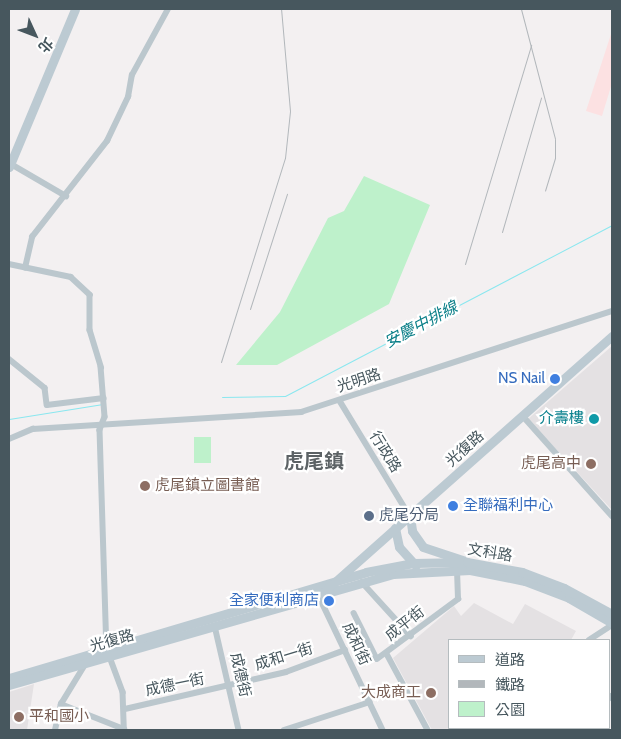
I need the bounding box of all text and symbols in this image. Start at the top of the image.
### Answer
north arrow [10,10,60,60]
text: 北 [35,34,57,56]
water label: 安慶中排線 [381,298,461,352]
street label: 光明路 [335,365,383,397]
place label: NS Nail [498,370,545,388]
marker: NS Nail [549,373,561,385]
place label: 介壽樓 [539,410,584,428]
marker: 介壽樓 [588,413,600,425]
street label: 光復路 [442,427,488,471]
street label: 行政路 [365,428,405,476]
district label: 虎尾鎮 [284,449,344,473]
place label: 虎尾高中 [521,455,581,473]
marker: 虎尾高中 [585,458,597,470]
place label: 虎尾鎮立圖書館 [155,477,260,495]
marker: 虎尾鎮立圖書館 [139,480,151,492]
place label: 全聯福利中心 [463,497,553,515]
marker: 全聯福利中心 [447,500,459,512]
place label: 虎尾分局 [379,507,439,525]
marker: 虎尾分局 [363,510,375,522]
street label: 文科路 [466,541,514,565]
place label: 全家便利商店 [229,592,319,610]
marker: 全家便利商店 [323,595,335,607]
street label: 成平街 [382,603,428,645]
street label: 成和街 [338,620,374,668]
street label: 光復路 [88,626,136,656]
legend [448,639,611,729]
street label: 成和一街 [253,640,315,674]
street label: 成德街 [226,651,254,699]
text: 道路 [495,651,525,669]
street label: 成德一街 [144,670,206,700]
text: 鐵路 [495,676,525,694]
place label: 大成商工 [361,684,421,702]
marker: 大成商工 [425,687,437,699]
text: 公園 [495,701,525,719]
place label: 平和國小 [29,708,89,726]
marker: 平和國小 [13,711,25,723]

